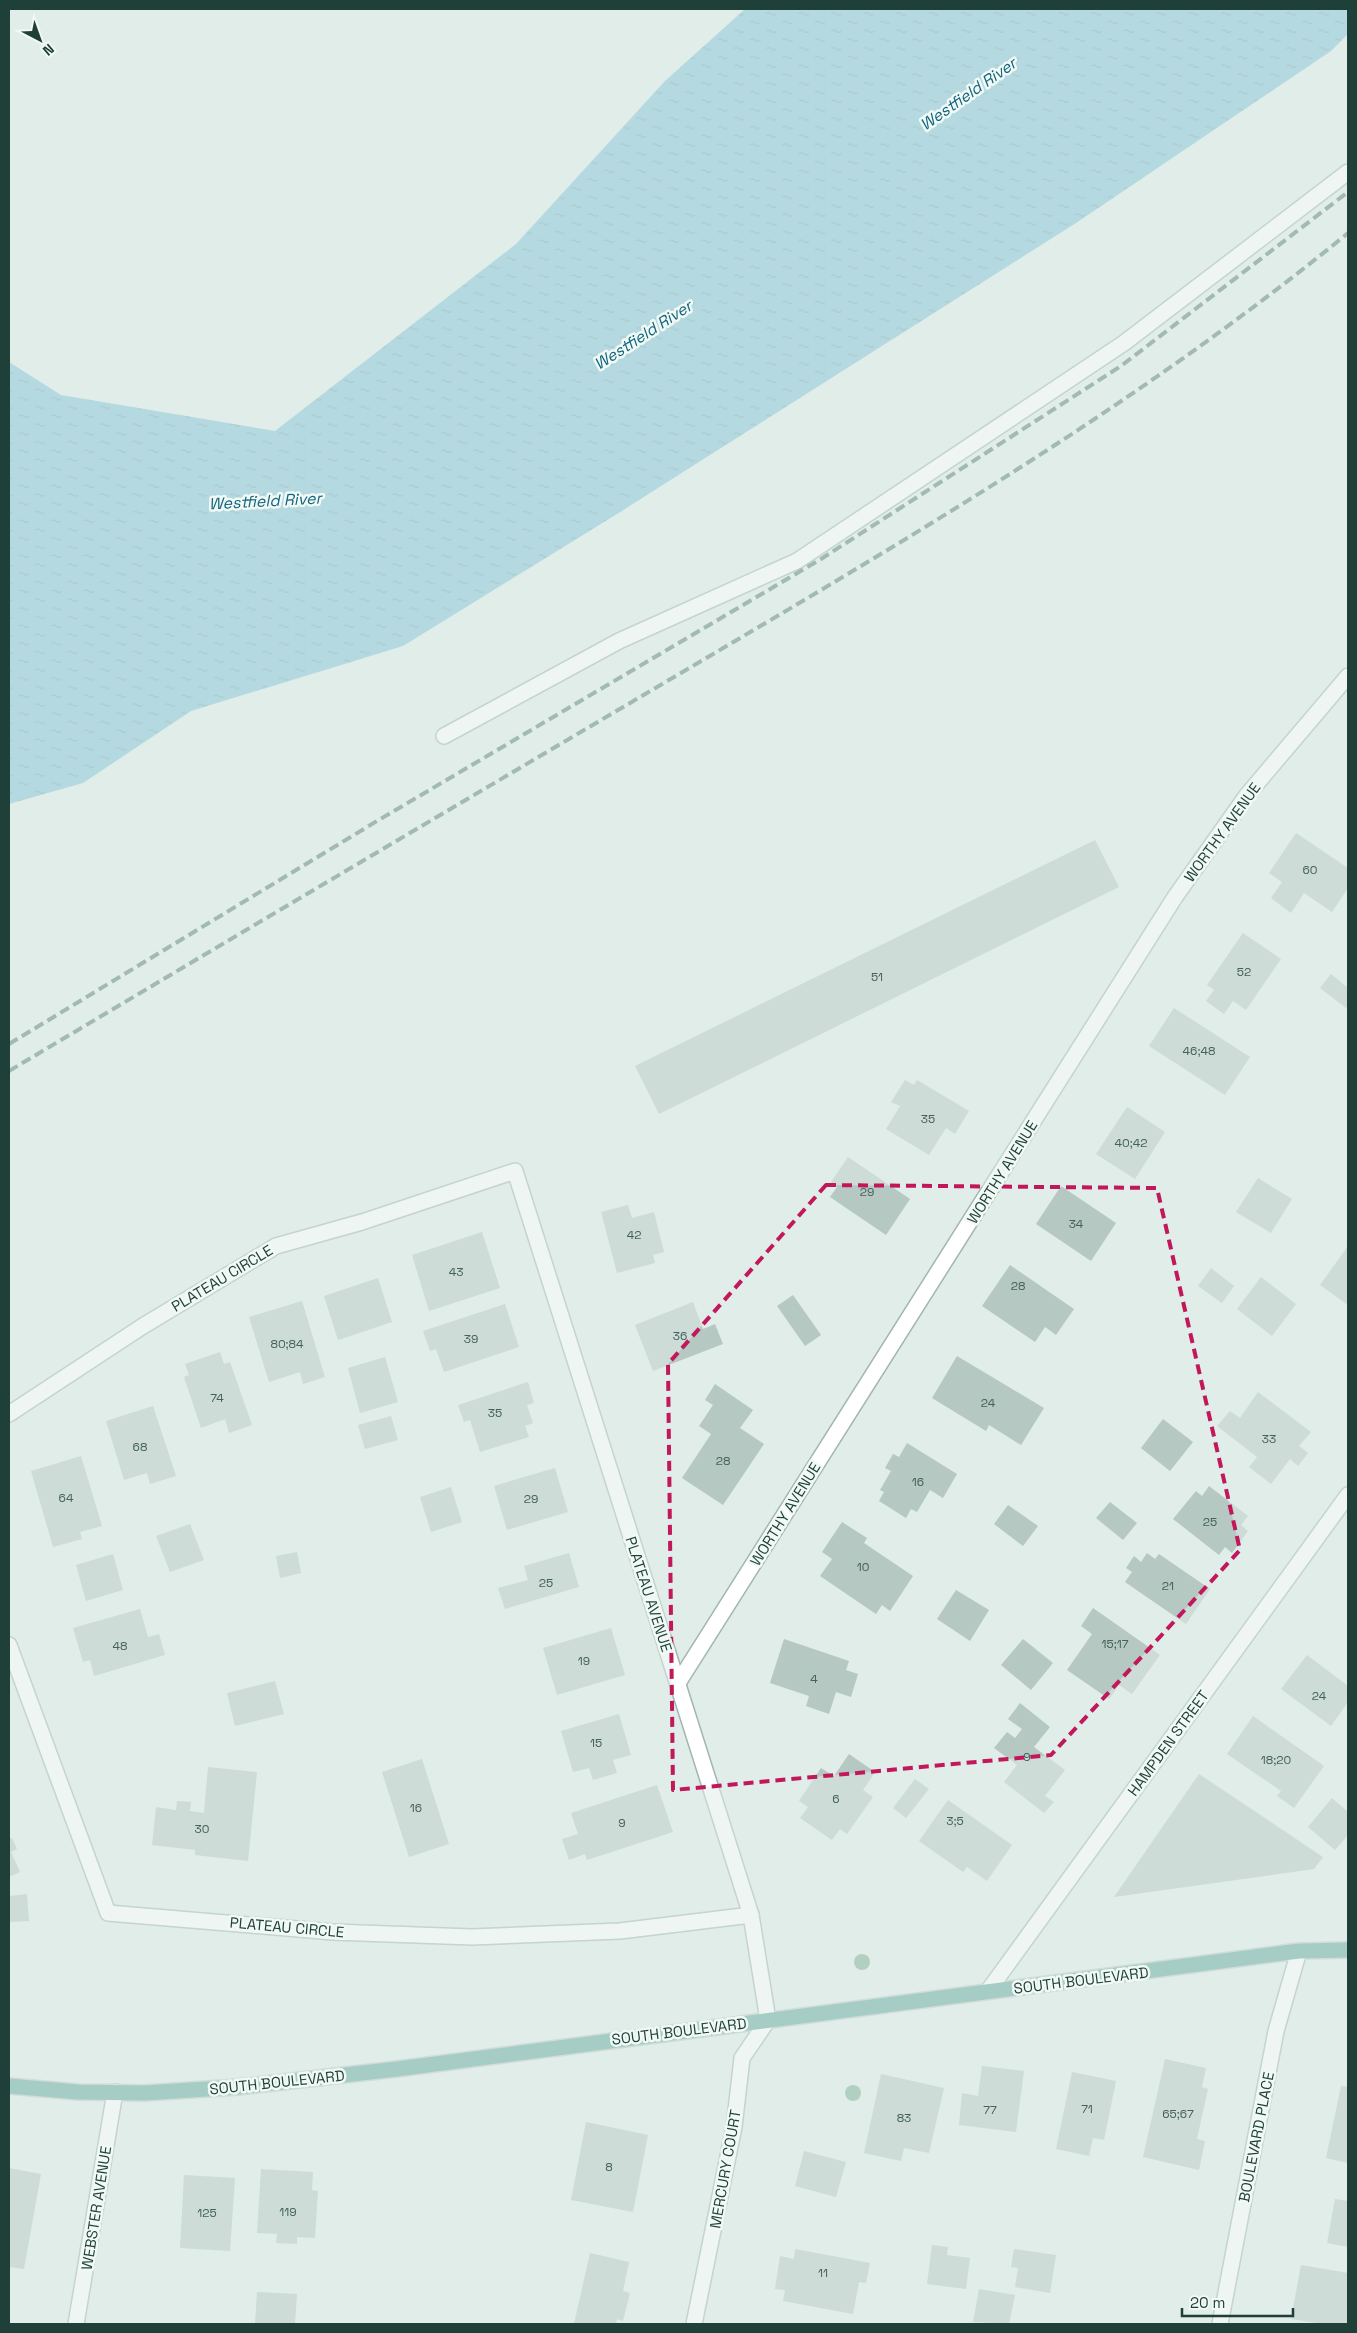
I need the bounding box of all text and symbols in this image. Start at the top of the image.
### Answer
north arrow [15,15,65,65]
text: N [39,40,58,60]
water label: Westfield River [916,52,1022,135]
water label: Westfield River [590,294,698,375]
water label: Westfield River [208,487,324,514]
street label: WORTHY AVENUE [1180,779,1264,885]
house number: 60 [1302,862,1318,878]
house number: 52 [1237,964,1251,980]
house number: 51 [871,969,883,985]
house number: 46;48 [1183,1043,1215,1059]
house number: 35 [921,1111,935,1127]
street label: WORTHY AVENUE [963,1117,1041,1227]
house number: 40;42 [1115,1135,1147,1151]
house number: 29 [860,1184,874,1200]
house number: 34 [1069,1216,1084,1232]
house number: 42 [627,1227,641,1243]
street label: PLATEAU CIRCLE [168,1240,276,1316]
house number: 43 [449,1264,463,1280]
house number: 28 [1011,1278,1025,1294]
house number: 36 [673,1328,687,1344]
house number: 39 [464,1331,478,1347]
house number: 80;84 [270,1336,304,1352]
house number: 74 [210,1390,224,1406]
house number: 24 [981,1395,996,1411]
house number: 35 [488,1405,502,1421]
house number: 33 [1262,1431,1276,1447]
house number: 68 [133,1439,147,1455]
house number: 28 [716,1453,730,1469]
street label: WORTHY AVENUE [746,1459,824,1569]
house number: 16 [912,1474,924,1490]
house number: 64 [59,1490,74,1506]
house number: 29 [524,1491,538,1507]
house number: 25 [1203,1514,1217,1530]
street label: PLATEAU AVENUE [621,1534,677,1654]
house number: 10 [857,1559,869,1575]
house number: 25 [539,1575,553,1591]
house number: 21 [1162,1578,1174,1594]
house number: 15;17 [1101,1636,1129,1652]
house number: 48 [113,1638,127,1654]
house number: 19 [578,1653,590,1669]
house number: 4 [810,1671,818,1687]
street label: HAMPDEN STREET [1123,1686,1213,1800]
house number: 24 [1312,1688,1327,1704]
house number: 15 [590,1735,602,1751]
house number: 9 [1023,1749,1031,1765]
house number: 18;20 [1261,1752,1291,1768]
house number: 6 [832,1791,840,1807]
house number: 16 [410,1800,422,1816]
house number: 3;5 [946,1813,964,1829]
house number: 9 [618,1815,626,1831]
house number: 30 [195,1821,209,1837]
street label: PLATEAU CIRCLE [229,1913,345,1941]
street label: SOUTH BOULEVARD [1013,1962,1150,1998]
street label: SOUTH BOULEVARD [611,2013,748,2049]
street label: SOUTH BOULEVARD [209,2065,346,2099]
street label: BOULEVARD PLACE [1234,2070,1278,2204]
house number: 71 [1081,2101,1093,2117]
house number: 77 [983,2102,997,2118]
house number: 65;67 [1162,2106,1194,2122]
street label: MERCURY COURT [705,2108,745,2230]
house number: 83 [897,2110,911,2126]
street label: WEBSTER AVENUE [77,2145,115,2271]
house number: 8 [605,2159,613,2175]
house number: 119 [279,2204,297,2220]
house number: 125 [197,2205,217,2221]
house number: 11 [818,2265,828,2281]
scale bar [1182,2286,1293,2318]
text: 20 m [1190,2293,1225,2312]

